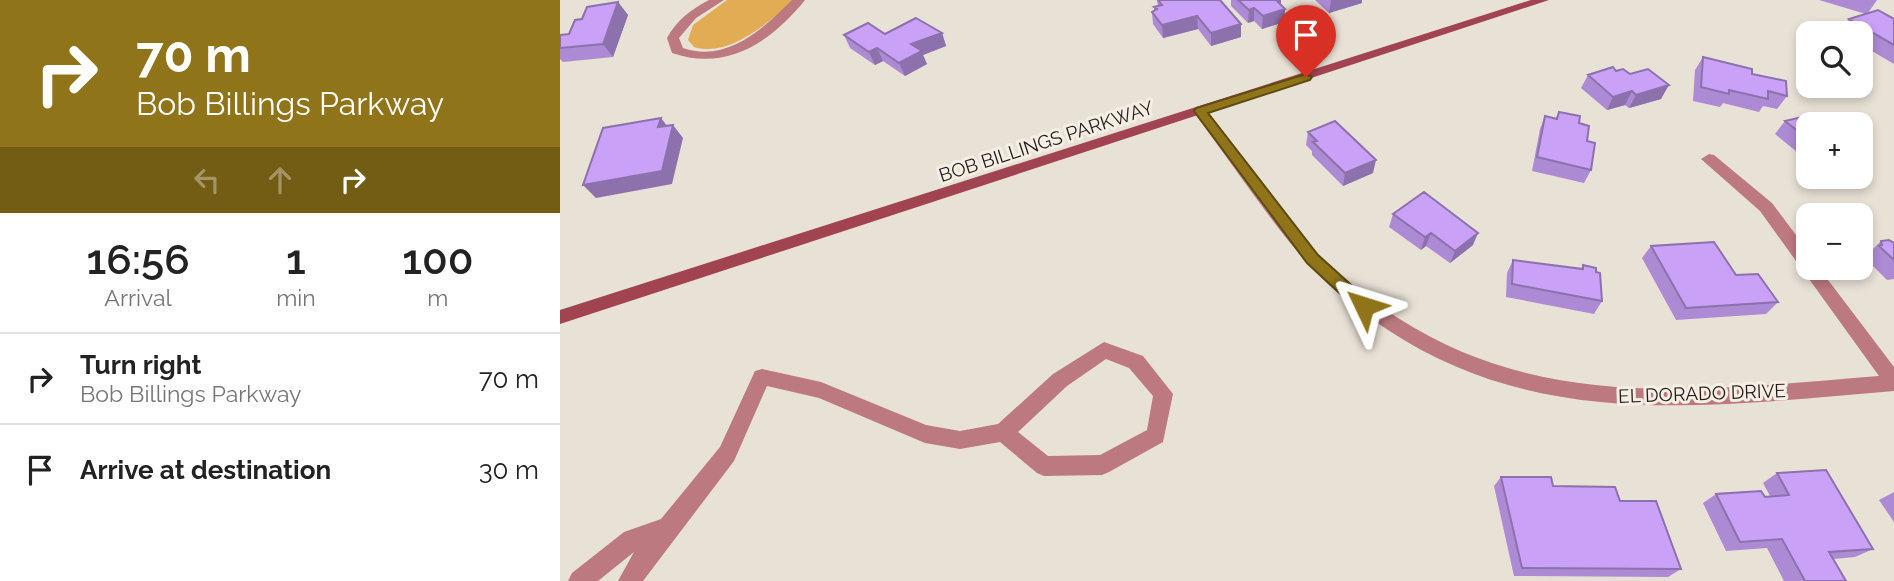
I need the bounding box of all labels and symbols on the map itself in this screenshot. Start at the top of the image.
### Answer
pin [1276,5,1336,77]
street label: BOB BILLINGS PARKWAY [936,96,1157,186]
position arrow [1327,269,1401,343]
street label: EL DORADO DRIVE [1618,379,1786,407]

